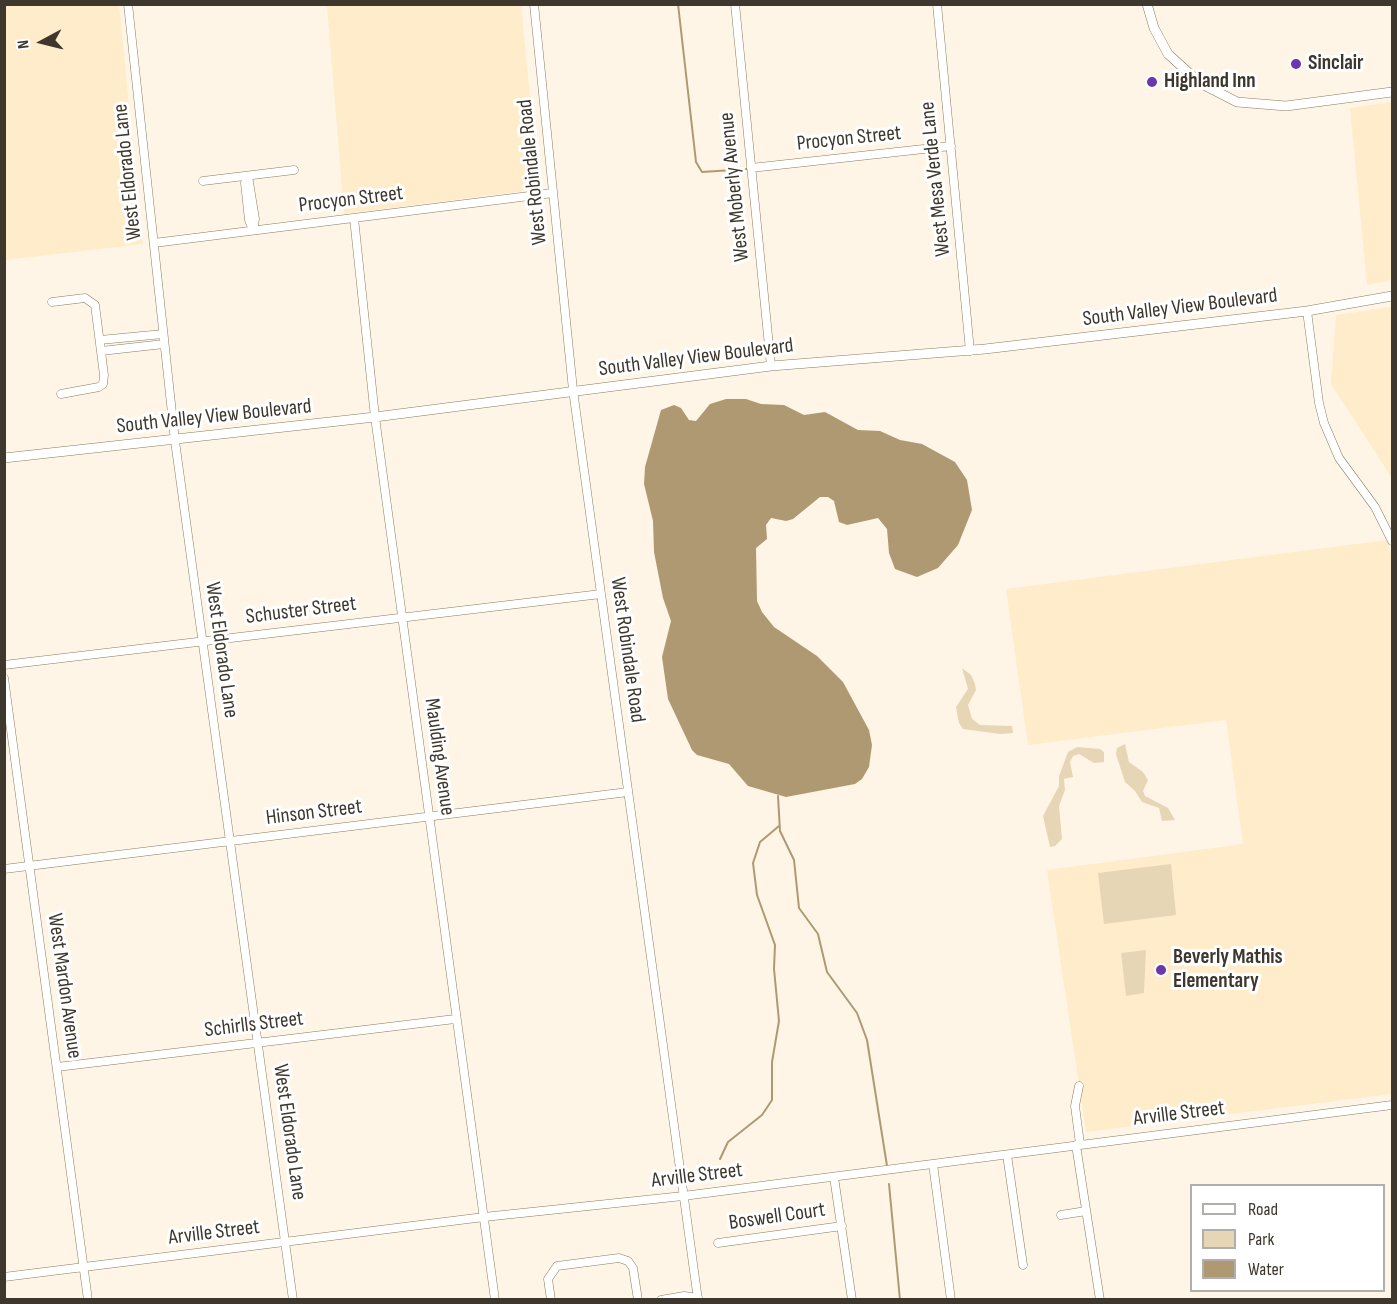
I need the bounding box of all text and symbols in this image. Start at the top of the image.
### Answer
north arrow [12,12,72,72]
text: N [14,39,34,50]
place label: Sinclair [1308,51,1364,77]
marker: Sinclair [1289,57,1303,71]
place label: Highland Inn [1164,69,1256,95]
marker: Highland Inn [1145,75,1159,89]
street label: West Robindale Road [513,98,553,246]
street label: West Mesa Verde Lane [915,100,957,258]
street label: West Eldorado Lane [108,103,148,241]
street label: West Moberly Avenue [715,111,755,263]
street label: Procyon Street [796,121,902,157]
street label: Procyon Street [297,181,405,219]
street label: South Valley View Boulevard [1081,284,1279,332]
street label: South Valley View Boulevard [597,334,795,382]
street label: South Valley View Boulevard [115,394,313,440]
street label: West Robindale Road [604,576,650,724]
street label: West Eldorado Lane [199,580,243,720]
street label: Schuster Street [244,592,358,630]
street label: Maulding Avenue [418,697,460,817]
street label: Hinson Street [265,795,363,831]
street label: West Mardon Avenue [41,912,87,1060]
place label: Beverly Mathis Elementary [1173,945,1283,995]
marker: Beverly Mathis Elementary [1154,963,1168,977]
street label: Schirlls Street [203,1006,305,1044]
street label: West Eldorado Lane [267,1062,311,1202]
street label: Arville Street [1132,1096,1226,1132]
street label: Arville Street [650,1158,744,1194]
legend [1190,1184,1385,1292]
street label: Boswell Court [727,1198,827,1236]
text: Road [1248,1199,1278,1220]
street label: Arville Street [167,1215,261,1251]
text: Park [1248,1229,1274,1250]
text: Water [1248,1259,1284,1280]

